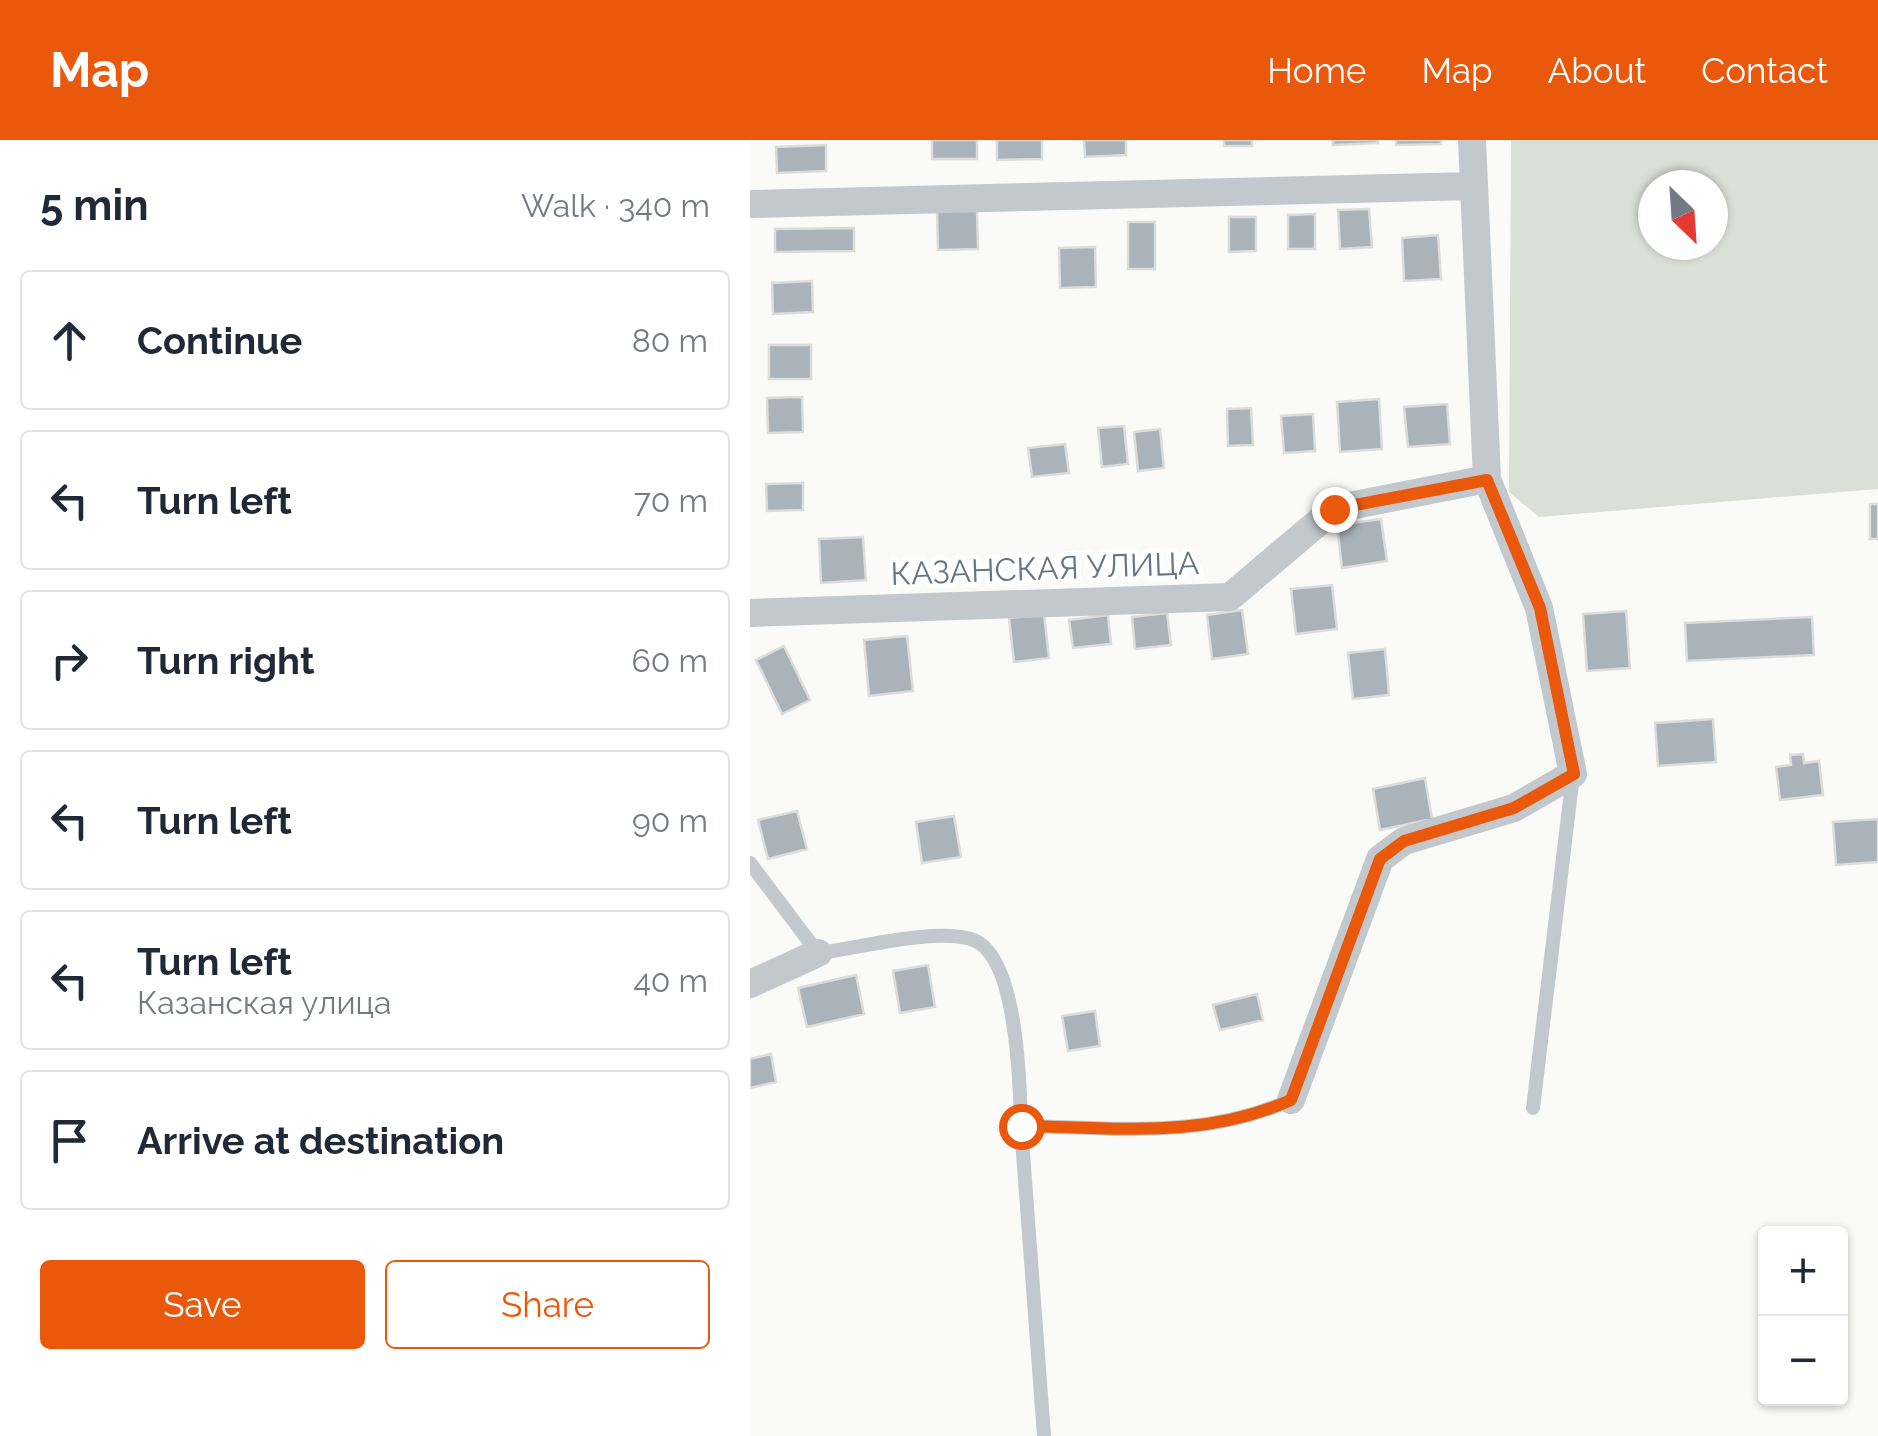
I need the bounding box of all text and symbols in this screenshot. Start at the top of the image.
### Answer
text: Map [50,42,149,98]
text: Home [1267,50,1366,91]
text: Map [1421,50,1493,91]
text: About [1548,50,1646,91]
text: Contact [1701,50,1828,91]
north arrow [1638,170,1728,260]
text: 5 min [40,181,149,230]
text: Walk · 340 m [521,187,710,224]
icon: ahead [42,313,97,368]
text: Continue [137,318,302,363]
text: 80 m [632,322,708,359]
icon: left [42,473,97,528]
text: Turn left [137,478,292,523]
text: 70 m [634,482,708,519]
route end [1312,487,1358,533]
street label: КАЗАНСКАЯ УЛИЦА [890,544,1200,592]
icon: right [42,633,97,688]
text: Turn right [137,638,314,683]
text: 60 m [632,642,708,679]
icon: left [42,793,97,848]
text: Turn left [137,798,292,843]
text: 90 m [632,802,708,839]
text: Turn left [137,939,292,984]
icon: left [42,953,97,1008]
text: 40 m [633,962,708,999]
text: Казанская улица [137,984,392,1021]
route start [999,1104,1045,1150]
icon: arrive [42,1113,97,1168]
text: Arrive at destination [137,1118,504,1163]
map controls [1758,1226,1848,1406]
button: + [1758,1226,1848,1316]
button: Save [40,1260,365,1349]
button: Share [385,1260,710,1349]
button: − [1758,1316,1848,1406]

